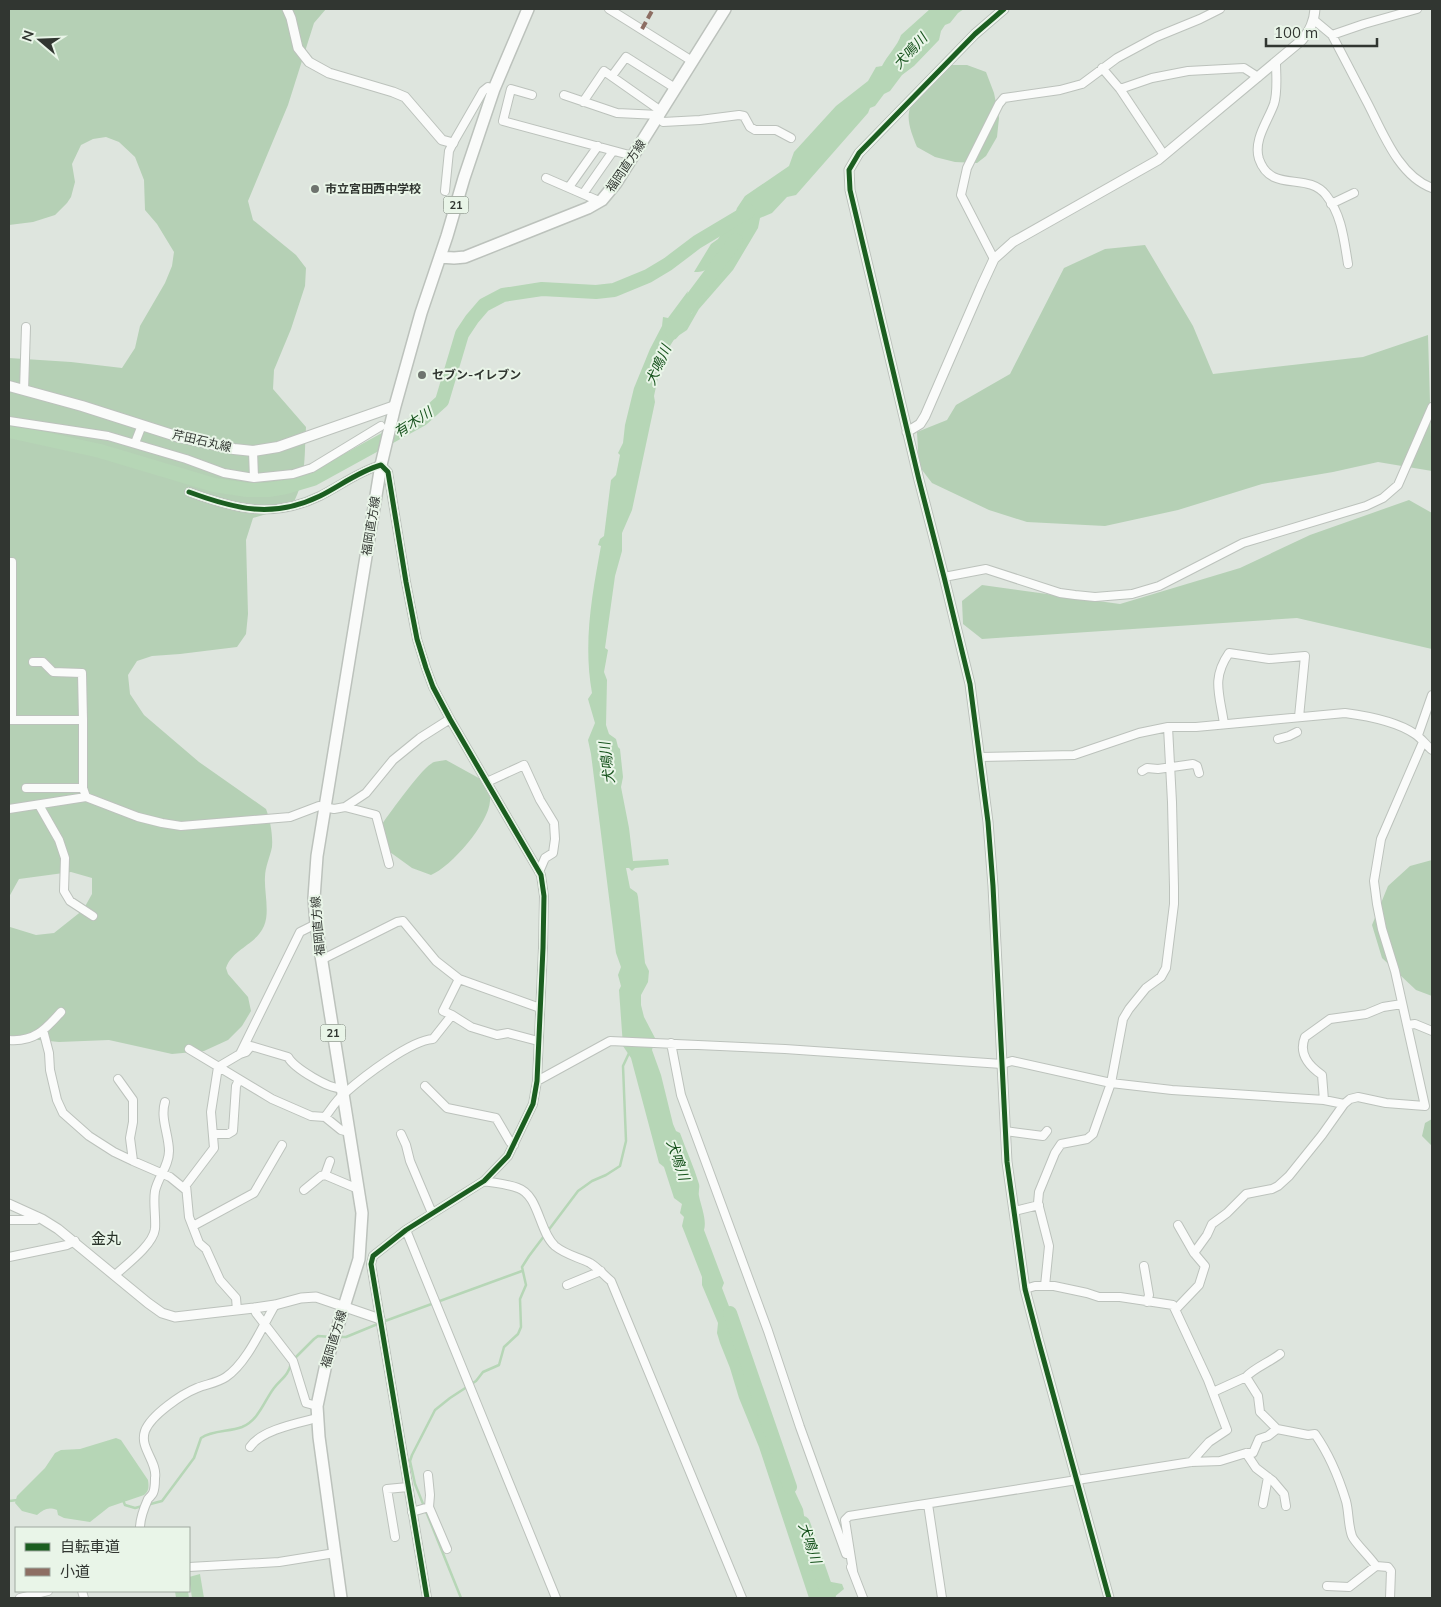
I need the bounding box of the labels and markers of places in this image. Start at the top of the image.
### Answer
place label: 市立宮田西中学校 [325,181,421,196]
marker: 市立宮田西中学校 [309,183,321,195]
place label: セブン-イレブン [432,367,521,382]
marker: セブン-イレブン [416,369,428,381]

